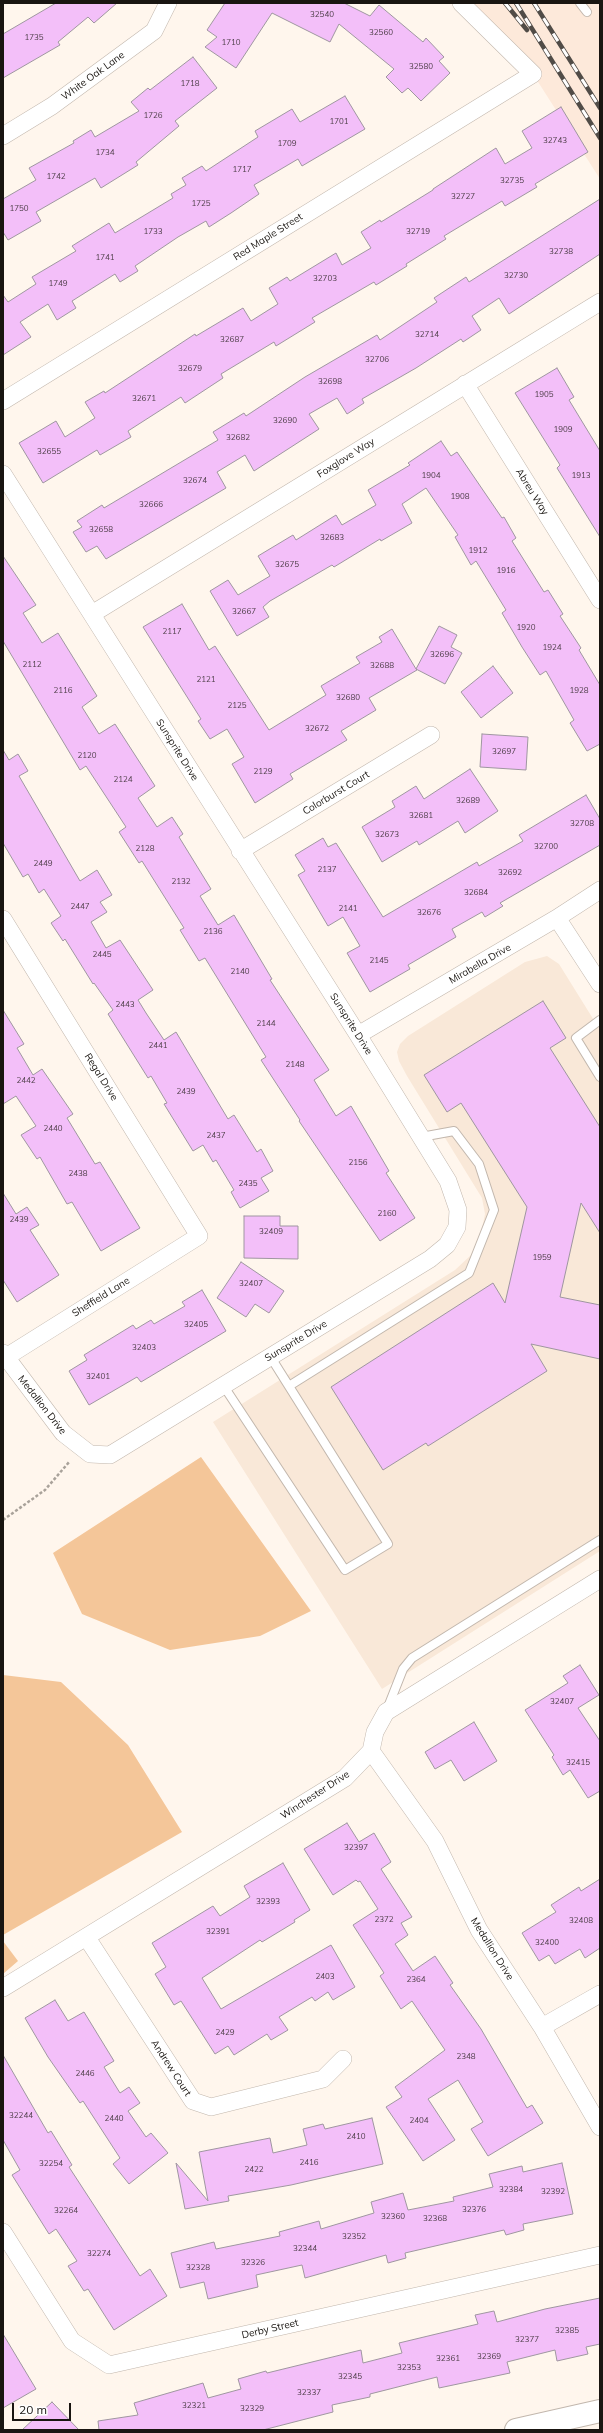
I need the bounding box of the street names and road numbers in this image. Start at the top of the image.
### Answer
street label: White Oak Lane [59,49,127,103]
street label: Red Maple Street [231,211,305,263]
street label: Foxglove Way [315,436,377,480]
street label: Abreu Way [513,467,551,517]
street label: Sunsprite Drive [153,717,201,783]
street label: Colorburst Court [300,768,372,818]
street label: Mirabella Drive [447,941,513,987]
street label: Sunsprite Drive [327,991,375,1057]
street label: Regal Drive [82,1051,120,1103]
street label: Sheffield Lane [70,1275,132,1319]
street label: Sunsprite Drive [263,1318,329,1364]
street label: Medallion Drive [15,1373,69,1437]
street label: Winchester Drive [278,1768,352,1822]
street label: Medallion Drive [468,1916,516,1982]
street label: Andrew Court [148,2038,194,2098]
street label: Derby Street [240,2317,300,2341]

